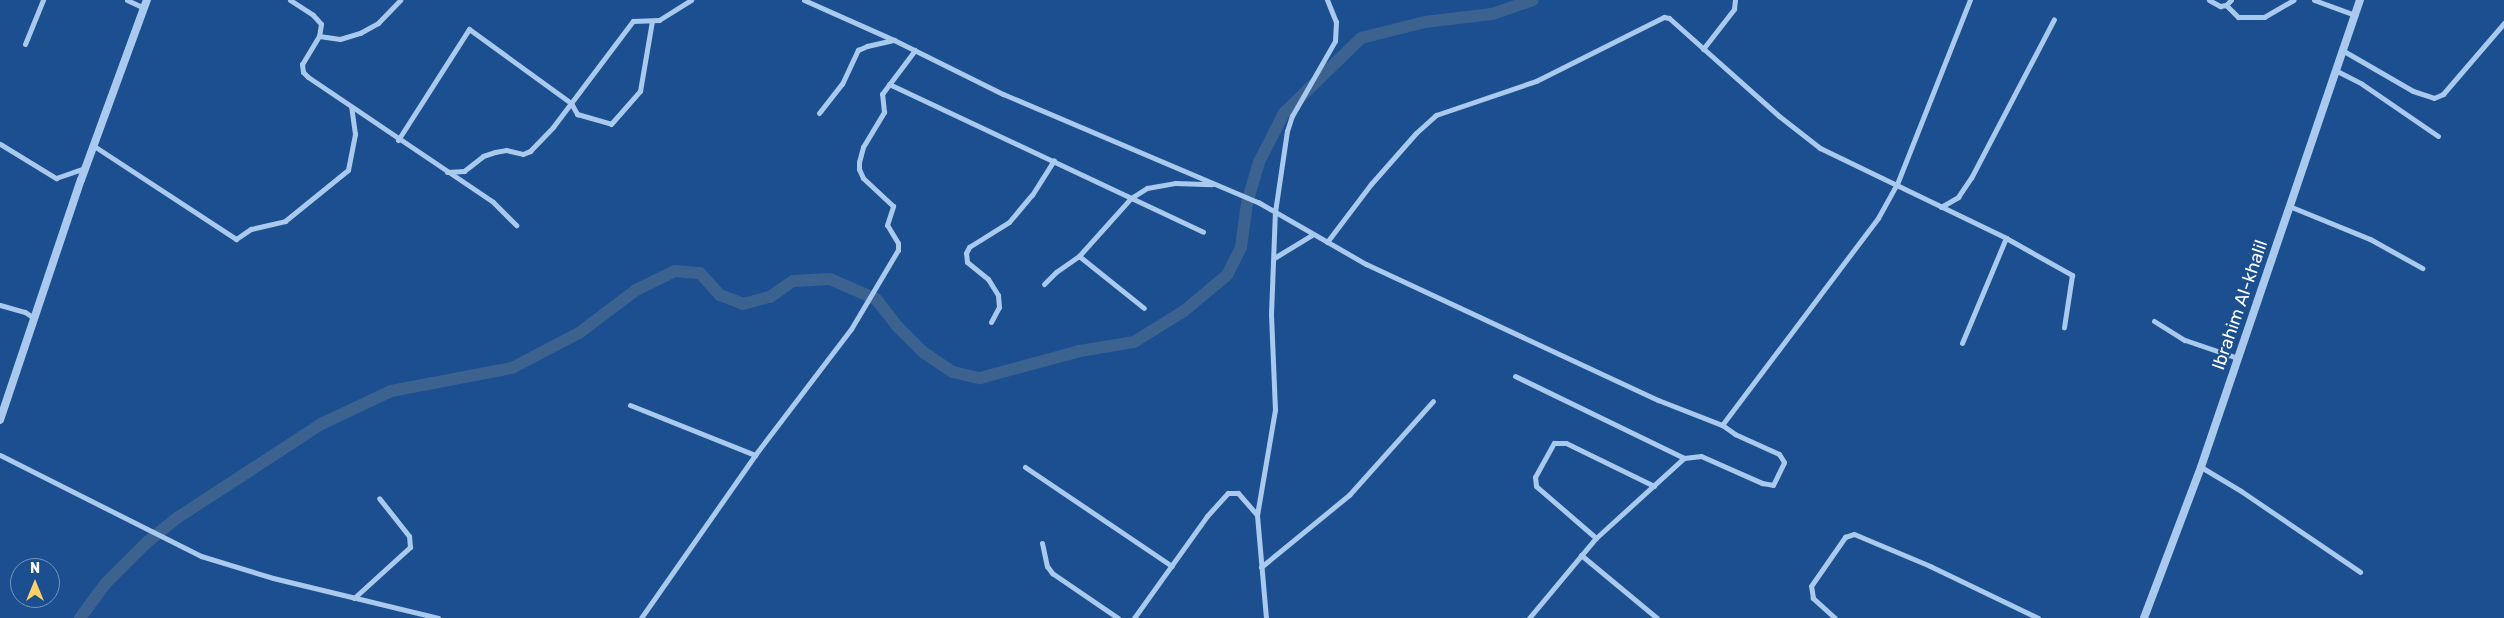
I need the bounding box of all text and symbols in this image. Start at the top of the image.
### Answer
street label: Ibrahim Al-khalil [2208,237,2272,373]
north arrow [10,558,60,608]
text: N [30,560,40,577]

